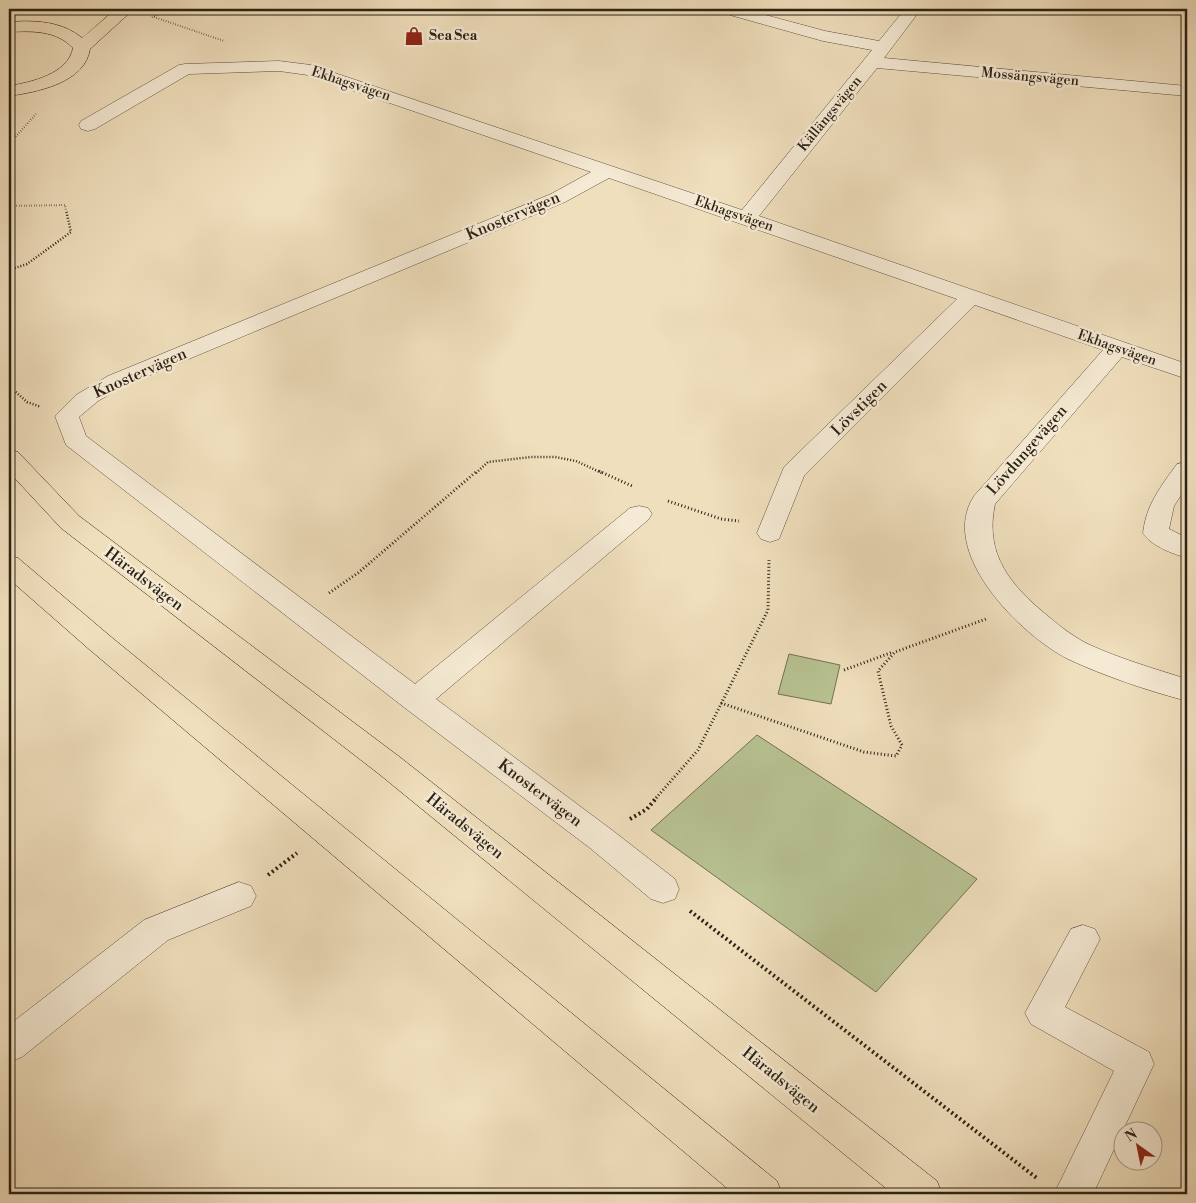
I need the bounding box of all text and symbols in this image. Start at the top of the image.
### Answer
shop icon: Sea Sea [403,25,425,47]
place label: Sea Sea [429,27,478,45]
street label: Ekhagsvägen [309,63,394,106]
street label: Mossängsvägen [980,64,1080,90]
street label: Källängsvägen [794,72,866,155]
street label: Knostervägen [463,187,563,245]
street label: Ekhagsvägen [692,192,777,236]
street label: Ekhagsvägen [1075,326,1160,370]
street label: Knostervägen [90,343,190,403]
street label: Lövstigen [827,375,892,440]
street label: Lövdungevägen [983,401,1072,499]
street label: Häradsvägen [100,543,188,616]
street label: Knostervägen [494,755,586,831]
street label: Häradsvägen [422,789,508,864]
street label: Häradsvägen [738,1043,824,1118]
north arrow [1114,1120,1164,1170]
text: N [1122,1125,1141,1147]

